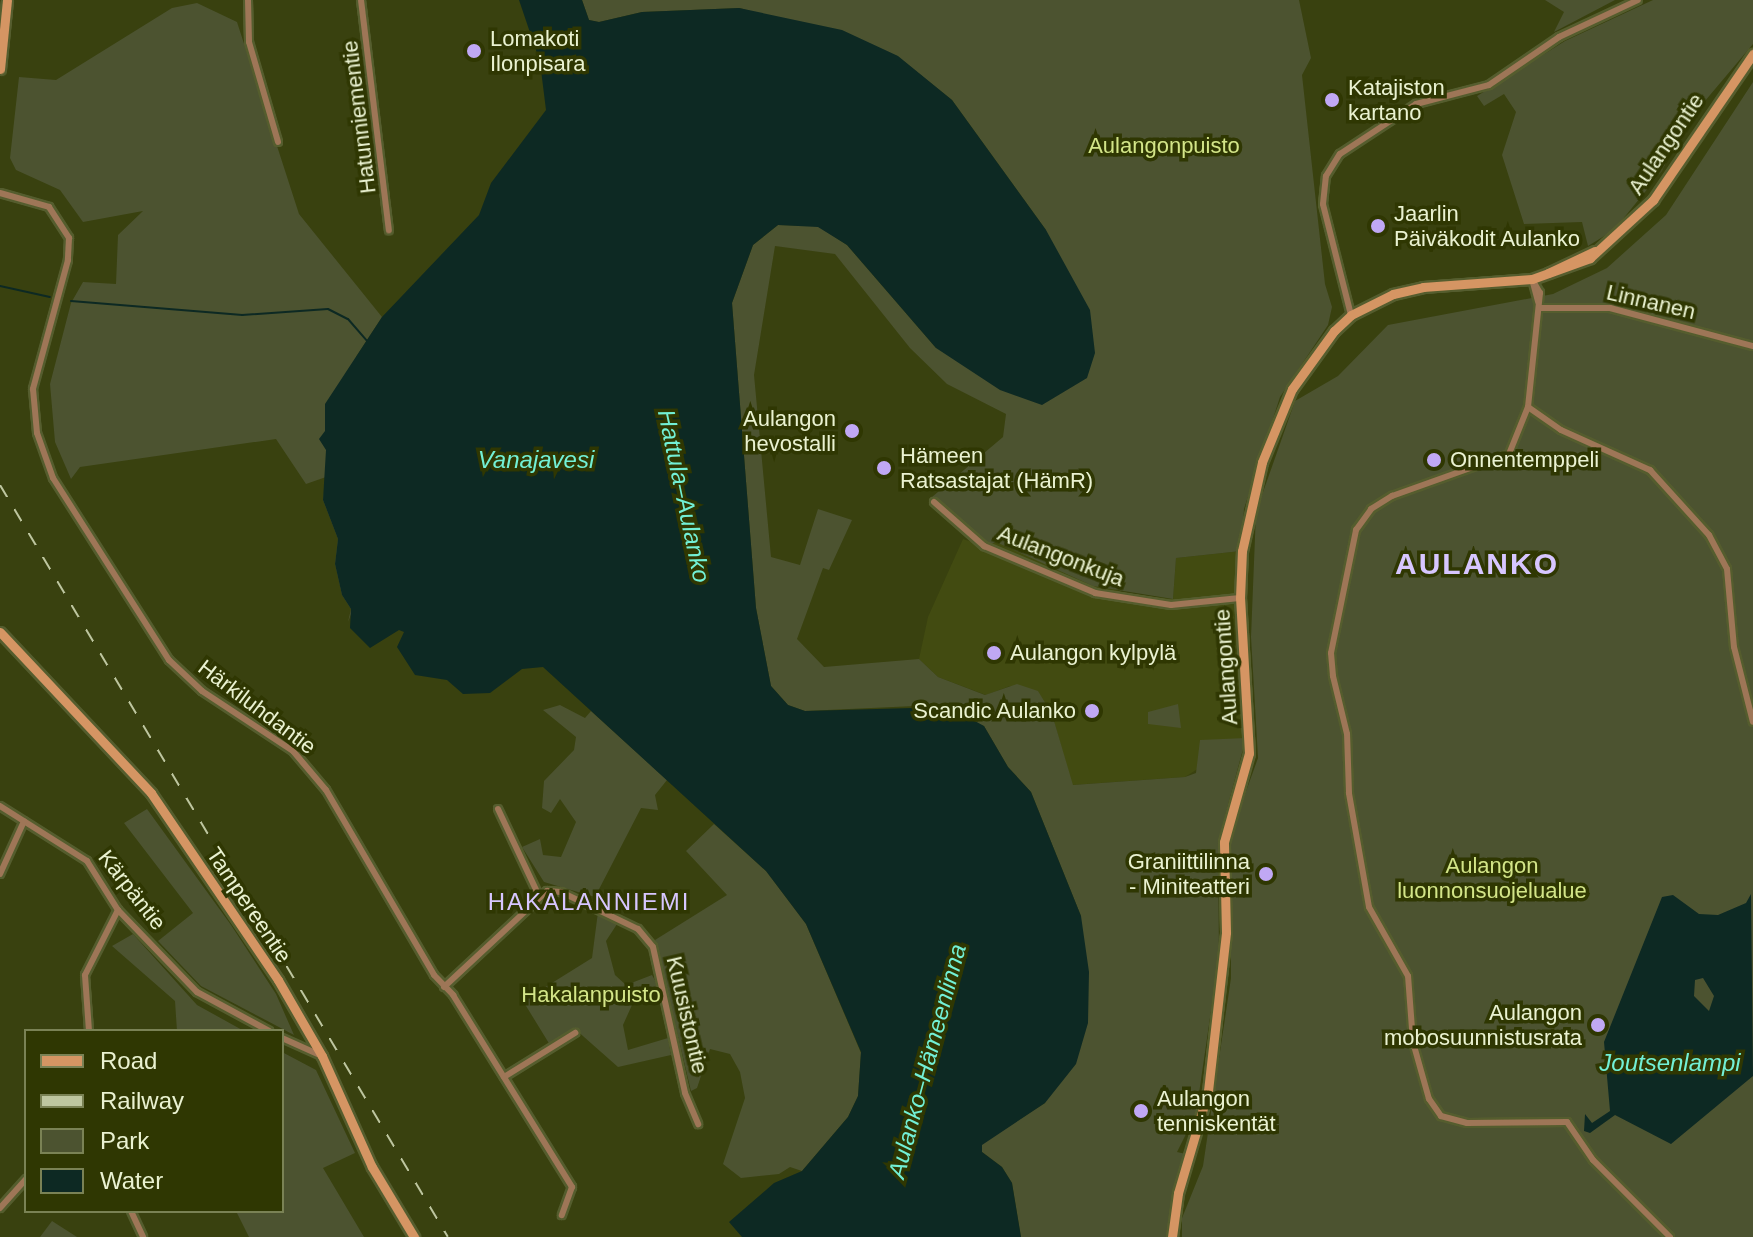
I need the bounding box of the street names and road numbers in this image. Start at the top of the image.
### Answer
street label: Hatunniementie [337,39,381,195]
street label: Aulangontie [1623,88,1709,200]
street label: Linnanen [1604,279,1698,325]
street label: Aulangonkuja [994,520,1128,592]
street label: Aulangontie [1209,608,1243,726]
street label: Härkiluhdantie [193,654,321,760]
street label: Tampereentie [201,842,297,968]
street label: Kärpäntie [93,845,171,935]
street label: Kuusistontie [661,954,713,1076]

